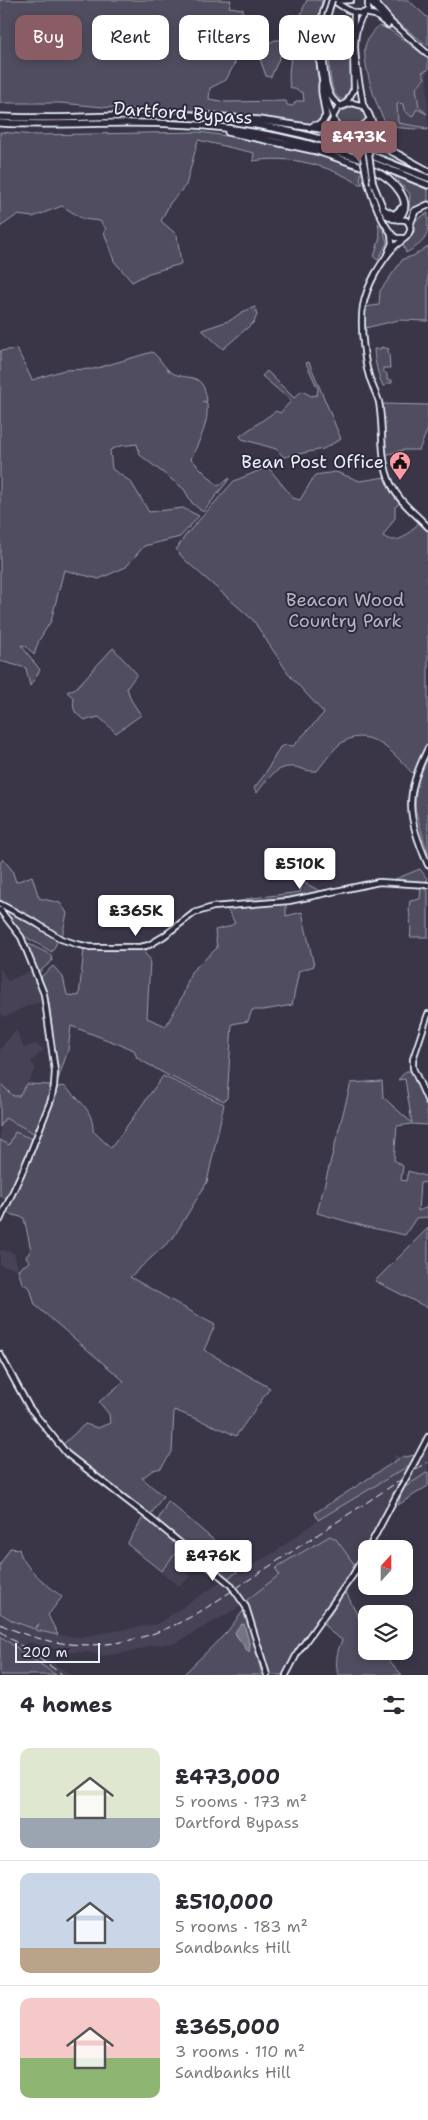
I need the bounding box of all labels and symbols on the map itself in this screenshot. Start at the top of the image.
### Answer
street label: Dartford Bypass [112,96,254,130]
pin: £473K [324,120,394,163]
place label: Bean Post Office [241,450,384,474]
public building icon: Bean Post Office [388,450,412,481]
park label: Beacon Wood Country Park [286,588,404,633]
pin: £510K [265,848,335,890]
pin: £365K [101,894,171,937]
pin: £476K [178,1540,248,1582]
north arrow [358,1540,412,1595]
scale bar [15,1640,100,1663]

